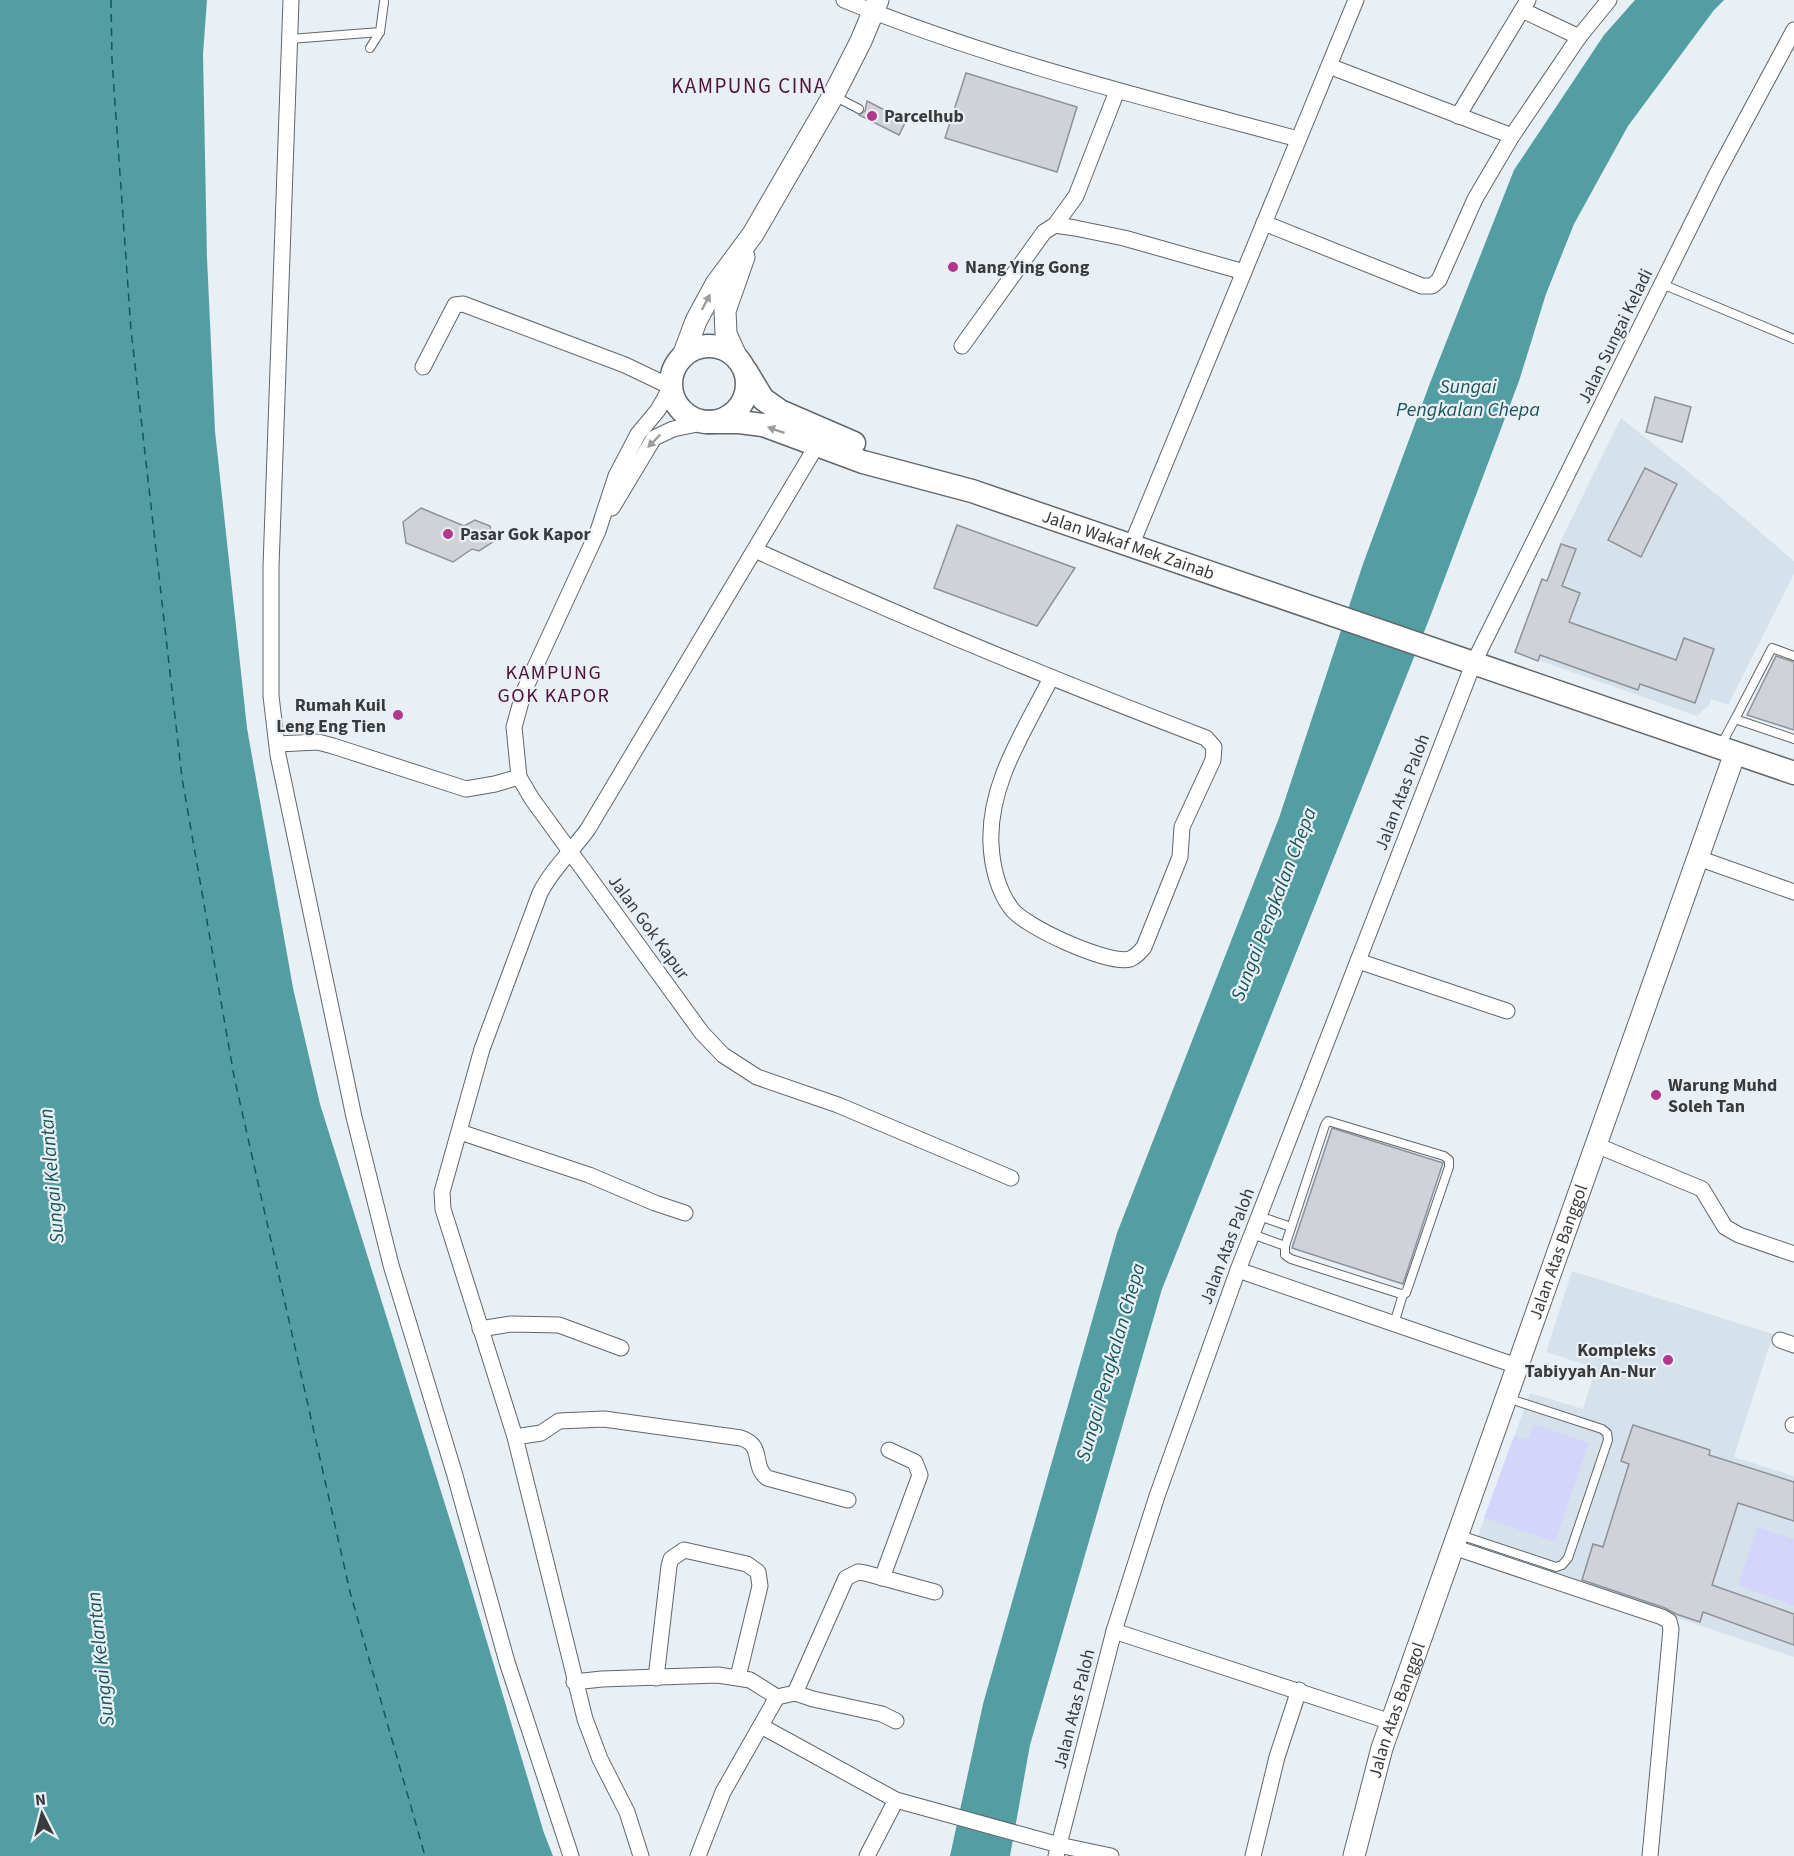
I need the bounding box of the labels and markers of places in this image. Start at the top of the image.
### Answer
place label: Parcelhub [884,104,964,129]
marker: Parcelhub [865,109,879,123]
place label: Nang Ying Gong [965,255,1090,280]
marker: Nang Ying Gong [946,260,960,274]
place label: Pasar Gok Kapor [460,522,592,547]
marker: Pasar Gok Kapor [441,527,455,541]
place label: Rumah Kuil Leng Eng Tien [276,693,386,739]
marker: Rumah Kuil Leng Eng Tien [391,708,405,722]
place label: Warung Muhd Soleh Tan [1668,1073,1777,1119]
marker: Warung Muhd Soleh Tan [1649,1088,1663,1102]
place label: Kompleks Tabiyyah An-Nur [1525,1338,1657,1384]
marker: Kompleks Tabiyyah An-Nur [1661,1353,1675,1367]

